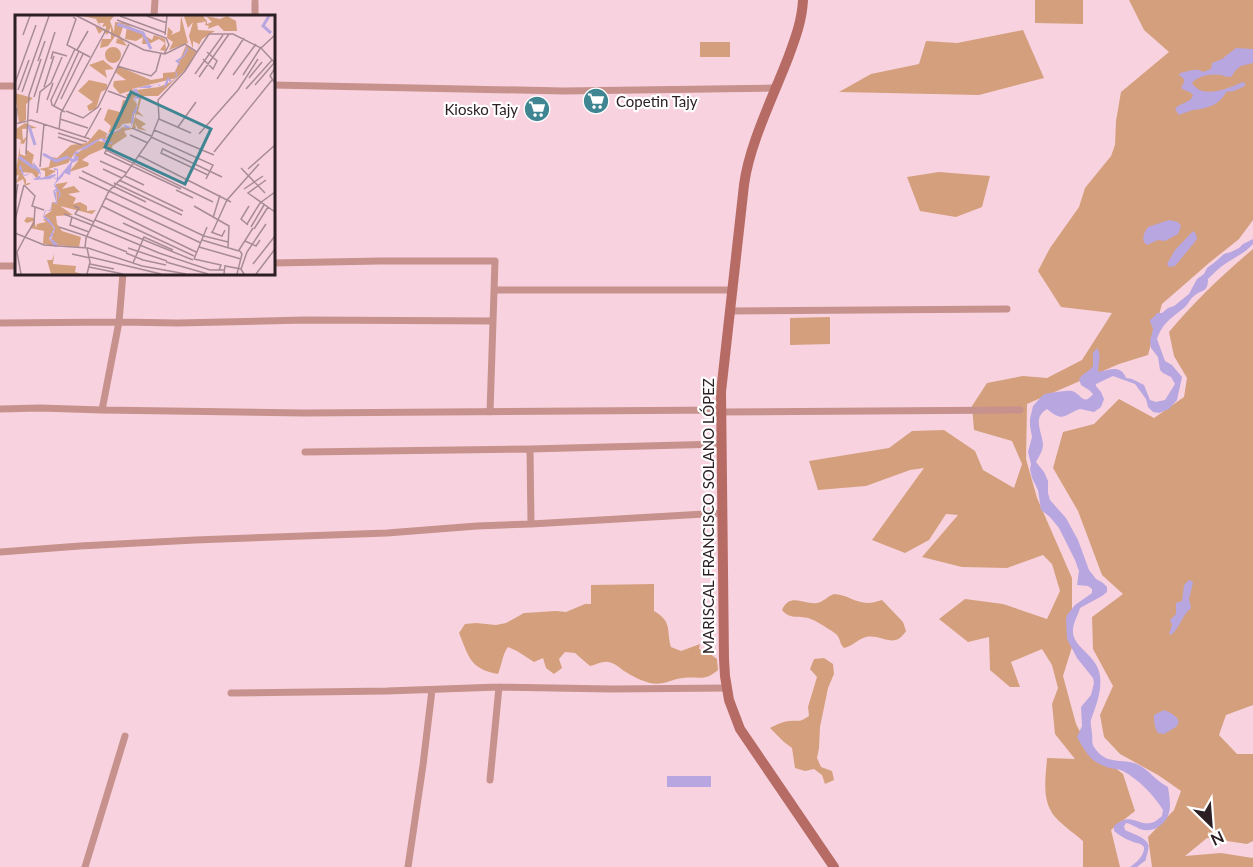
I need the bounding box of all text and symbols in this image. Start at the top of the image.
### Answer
inset map [15,15,274,274]
supermarket icon: Copetin Tajy [581,86,611,116]
place label: Copetin Tajy [616,92,698,110]
supermarket icon: Kiosko Tajy [522,94,552,124]
place label: Kiosko Tajy [444,100,518,118]
street label: MARISCAL FRANCISCO SOLANO LÓPEZ [699,378,717,654]
north arrow [1181,795,1241,855]
text: N [1208,828,1227,850]

